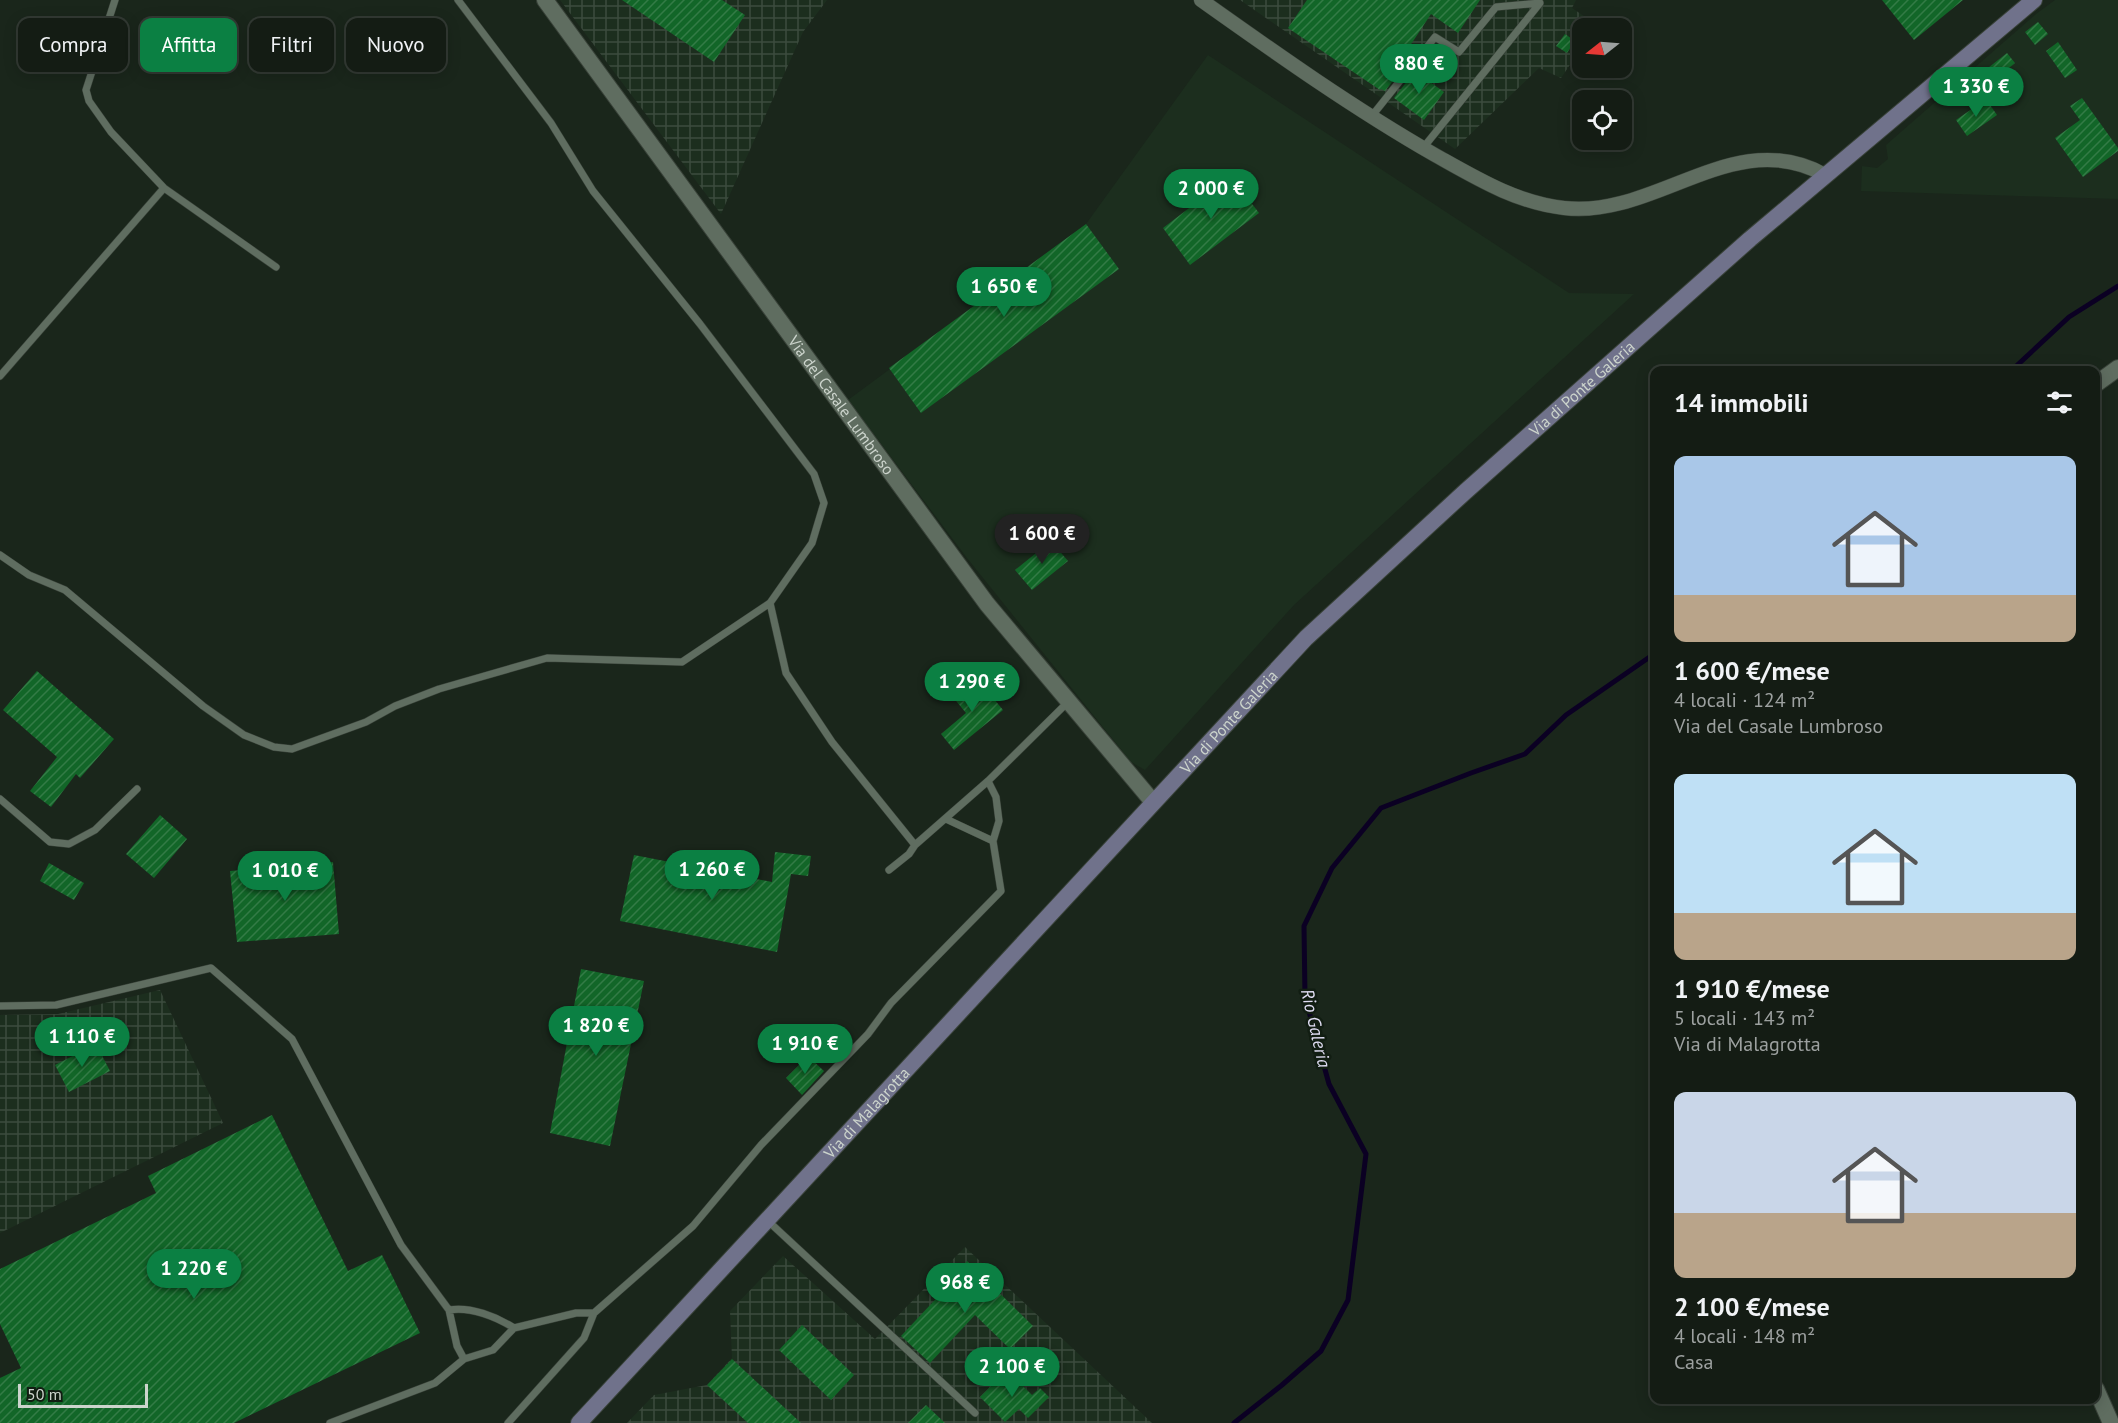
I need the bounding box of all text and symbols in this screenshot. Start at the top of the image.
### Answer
chip: Compra [18,18,128,72]
chip: Affitta [140,18,237,72]
chip: Filtri [249,18,334,72]
chip: Nuovo [346,18,446,72]
north arrow [1572,18,1632,78]
map controls [1572,18,1632,150]
pin: 880 € [1377,44,1461,95]
text: 880 € [1394,50,1444,76]
pin: 1 330 € [1921,67,2031,118]
text: 1 330 € [1943,73,2009,99]
button: locate [1572,90,1632,150]
pin: 2 000 € [1156,169,1266,220]
text: 2 000 € [1178,175,1244,201]
pin: 1 650 € [949,267,1059,318]
text: 1 650 € [971,273,1037,299]
street label: Via del Casale Lumbroso [783,331,899,479]
street label: Via di Ponte Galeria [1524,336,1639,441]
text: 14 immobili [1674,386,1808,419]
icon: filters [2043,386,2076,419]
icon: home [1821,495,1929,603]
pin: 1 600 € [987,514,1097,565]
text: 1 600 € [1009,520,1075,546]
text: 1 600 €/mese [1674,654,1830,687]
pin: 1 290 € [917,662,1027,713]
street label: Via di Ponte Galeria [1175,665,1282,778]
text: 1 290 € [939,668,1005,694]
text: 4 locali · 124 m² [1674,687,1815,713]
text: Via del Casale Lumbroso [1674,713,1883,739]
icon: home [1821,813,1929,921]
pin: 1 260 € [657,850,767,901]
pin: 1 010 € [230,851,340,902]
text: 1 260 € [679,856,745,882]
text: 1 010 € [252,857,318,883]
text: 1 910 €/mese [1674,972,1830,1005]
water label: Rio Galeria [1296,986,1336,1070]
text: 5 locali · 143 m² [1674,1005,1815,1031]
pin: 1 820 € [541,1006,651,1057]
text: 1 820 € [563,1012,629,1038]
pin: 1 110 € [27,1017,137,1068]
text: 1 110 € [49,1023,115,1049]
pin: 1 910 € [750,1024,860,1075]
text: 1 910 € [772,1030,838,1056]
text: Via di Malagrotta [1674,1031,1821,1057]
street label: Via di Malagrotta [819,1063,914,1163]
icon: home [1821,1131,1929,1239]
pin: 1 220 € [139,1249,249,1300]
text: 1 220 € [161,1255,227,1281]
pin: 968 € [923,1263,1007,1314]
text: 968 € [940,1269,990,1295]
text: 2 100 €/mese [1674,1290,1830,1323]
text: 4 locali · 148 m² [1674,1323,1815,1349]
pin: 2 100 € [957,1347,1067,1398]
text: Casa [1674,1349,1713,1375]
text: 2 100 € [979,1353,1045,1379]
scale bar [18,1381,148,1408]
text: 50 m [27,1384,62,1404]

